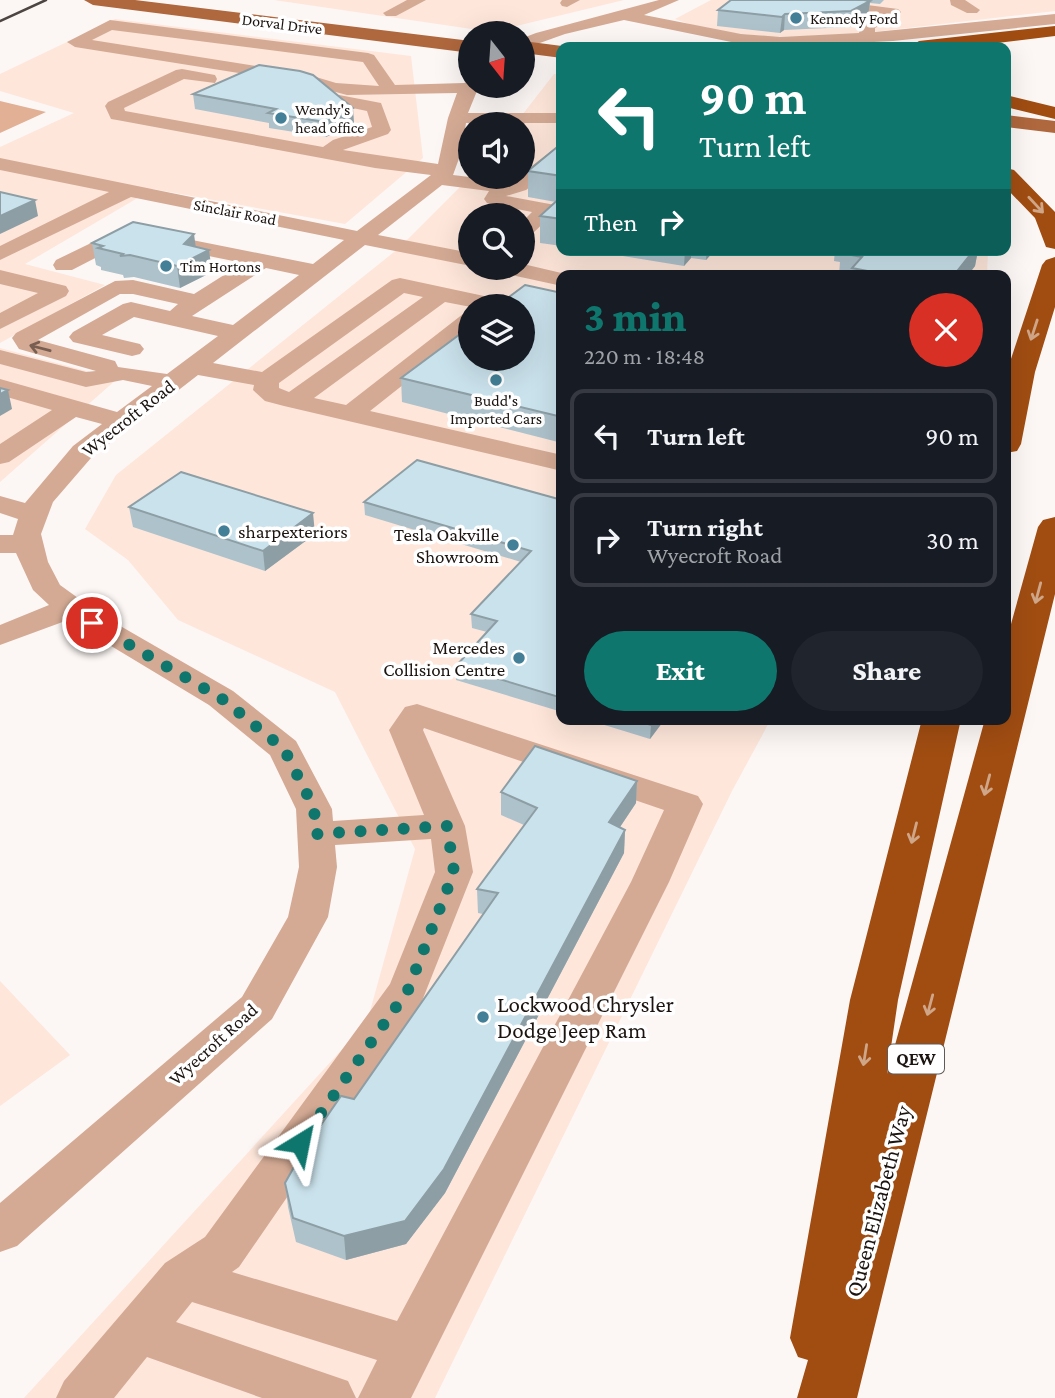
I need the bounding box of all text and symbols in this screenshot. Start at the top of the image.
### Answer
marker: Kennedy Ford [788,10,804,26]
place label: Kennedy Ford [810,10,899,28]
street label: Dorval Drive [241,11,323,37]
north arrow [458,21,536,98]
map controls [458,21,535,371]
icon: left [584,70,675,161]
text: 90 m [699,70,806,125]
place label: Wendy's head office [295,101,364,136]
marker: Wendy's head office [273,110,289,126]
button: sound [458,112,535,189]
text: Turn left [699,128,810,164]
street label: Sinclair Road [192,196,278,228]
one-way arrow [1028,196,1044,214]
button: search [458,203,535,280]
icon: right [652,203,690,241]
text: Then [584,208,638,237]
marker: Tim Hortons [158,258,174,274]
place label: Tim Hortons [180,258,261,275]
text: 3 min [584,293,687,340]
button: close [909,293,983,367]
button: layers [458,294,535,371]
one-way arrow [1027,319,1039,341]
one-way arrow [29,341,52,354]
text: 220 m · 18:48 [584,343,705,369]
marker: Budd's Imported Cars [488,372,504,388]
street label: Wyecroft Road [78,375,178,461]
place label: Budd's Imported Cars [450,392,542,428]
icon: left [588,417,626,455]
text: Turn left [647,422,745,451]
text: 90 m [925,422,979,451]
text: Turn right [647,513,763,542]
place label: sharpexteriors [238,521,348,542]
icon: right [588,521,626,559]
marker: sharpexteriors [216,523,232,539]
place label: Tesla Oakville Showroom [394,524,499,567]
text: 30 m [926,526,979,555]
marker: Tesla Oakville Showroom [505,537,521,553]
text: Wyecroft Road [647,542,782,568]
one-way arrow [1031,581,1044,604]
pin [62,593,122,653]
icon: arrive [73,604,111,642]
button: Exit [584,631,777,711]
button: Share [791,631,983,711]
place label: Mercedes Collision Centre [383,637,505,680]
marker: Mercedes Collision Centre [511,650,527,666]
one-way arrow [980,773,993,796]
one-way arrow [907,821,920,844]
place label: Lockwood Chrysler Dodge Jeep Ram [497,991,674,1043]
one-way arrow [922,994,935,1016]
street label: Wyecroft Road [164,999,262,1089]
marker: Lockwood Chrysler Dodge Jeep Ram [475,1009,491,1025]
one-way arrow [858,1043,871,1066]
road number: QEW [888,1044,944,1074]
street label: Queen Elizabeth Way [840,1102,916,1299]
position arrow [263,1106,337,1180]

